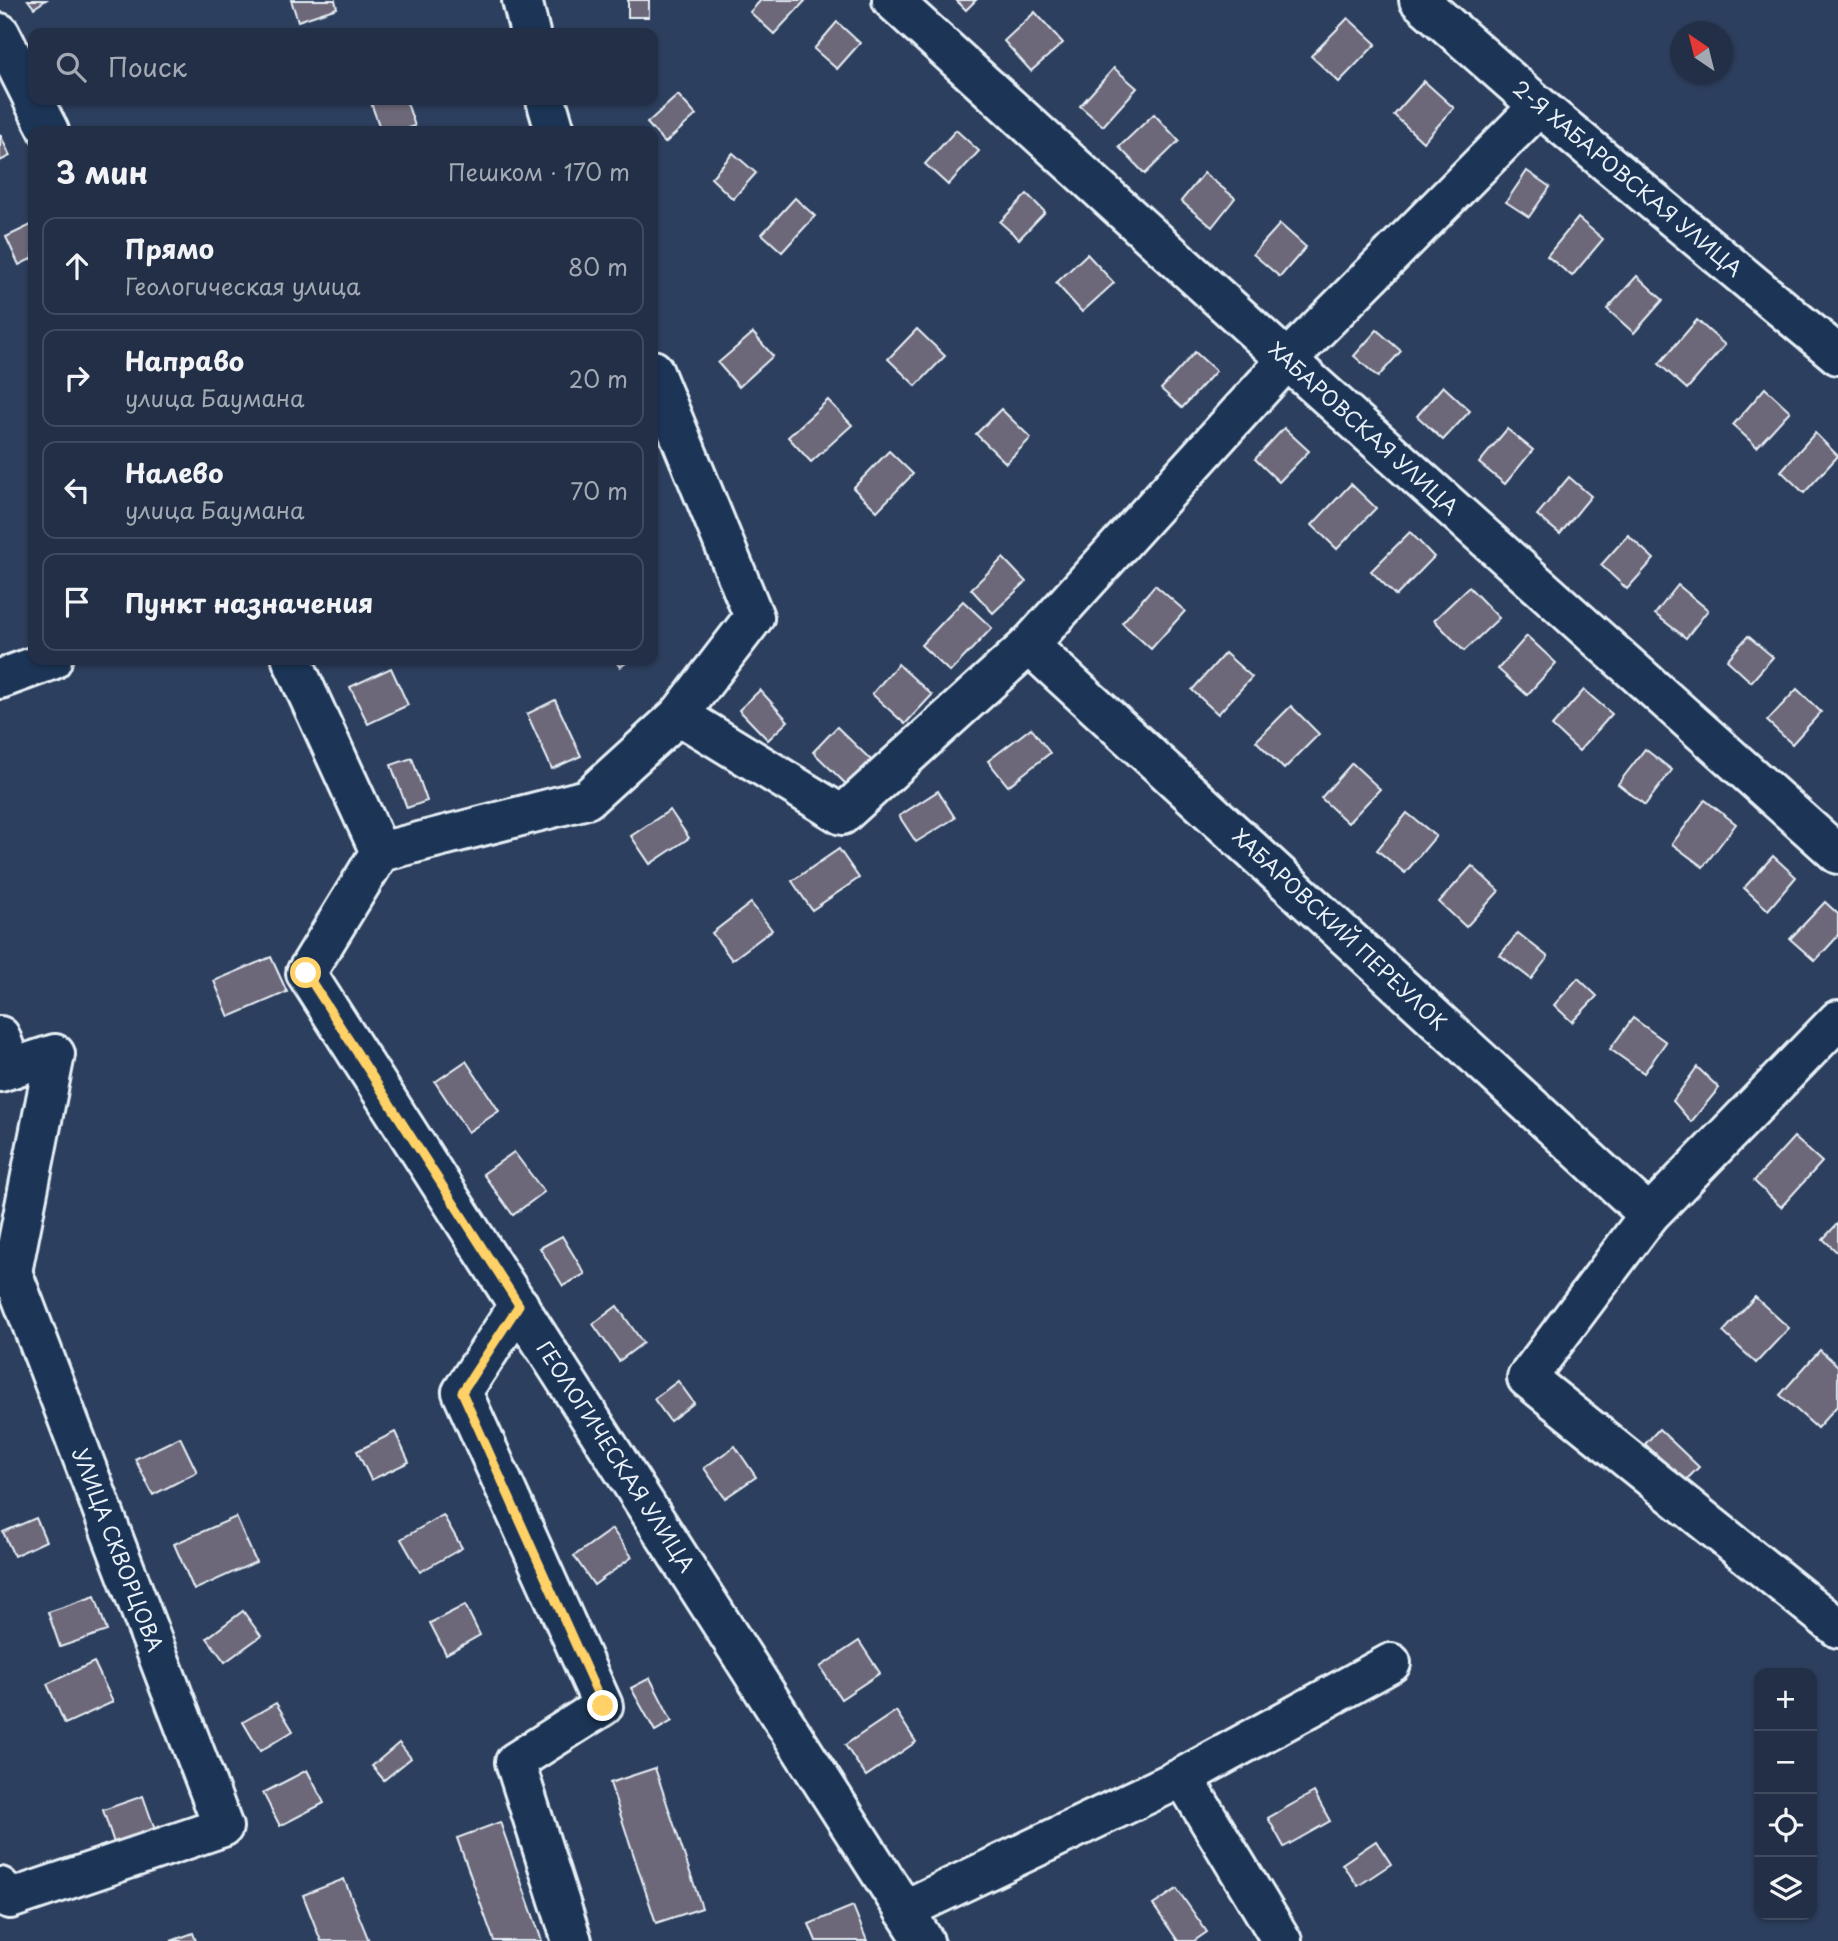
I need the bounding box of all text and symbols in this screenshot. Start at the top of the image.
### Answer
north arrow [1670,21,1733,84]
search box [28,28,658,105]
text: Поиск [108,47,187,86]
icon: search [52,48,90,86]
street label: 2-Я ХАБАРОВСКАЯ УЛИЦА [1506,72,1750,283]
text: 3 мин [56,149,148,194]
text: Пешком · 170 m [448,154,630,189]
text: Прямо [125,229,214,268]
icon: ahead [58,247,96,285]
text: 80 m [568,249,628,284]
text: Геологическая улица [125,268,361,303]
street label: ХАБАРОВСКАЯ УЛИЦА [1262,333,1466,522]
text: Направо [125,341,244,380]
icon: right [58,359,96,397]
text: 20 m [569,361,628,396]
text: улица Баумана [125,380,305,415]
text: Налево [125,453,223,492]
icon: left [58,471,96,509]
text: 70 m [570,473,628,508]
text: улица Баумана [125,492,305,527]
icon: arrive [58,583,96,621]
text: Пункт назначения [125,583,373,622]
street label: ХАБАРОВСКИЙ ПЕРЕУЛОК [1226,820,1455,1037]
route start [290,957,321,988]
street label: ГЕОЛОГИЧЕСКАЯ УЛИЦА [530,1334,704,1578]
street label: УЛИЦА СКВОРЦОВА [65,1443,172,1656]
map controls [1754,1668,1817,1920]
button: + [1754,1668,1817,1731]
route end [587,1690,618,1721]
button: − [1754,1731,1817,1794]
button: locate [1754,1794,1817,1857]
button: layers [1754,1857,1817,1920]

